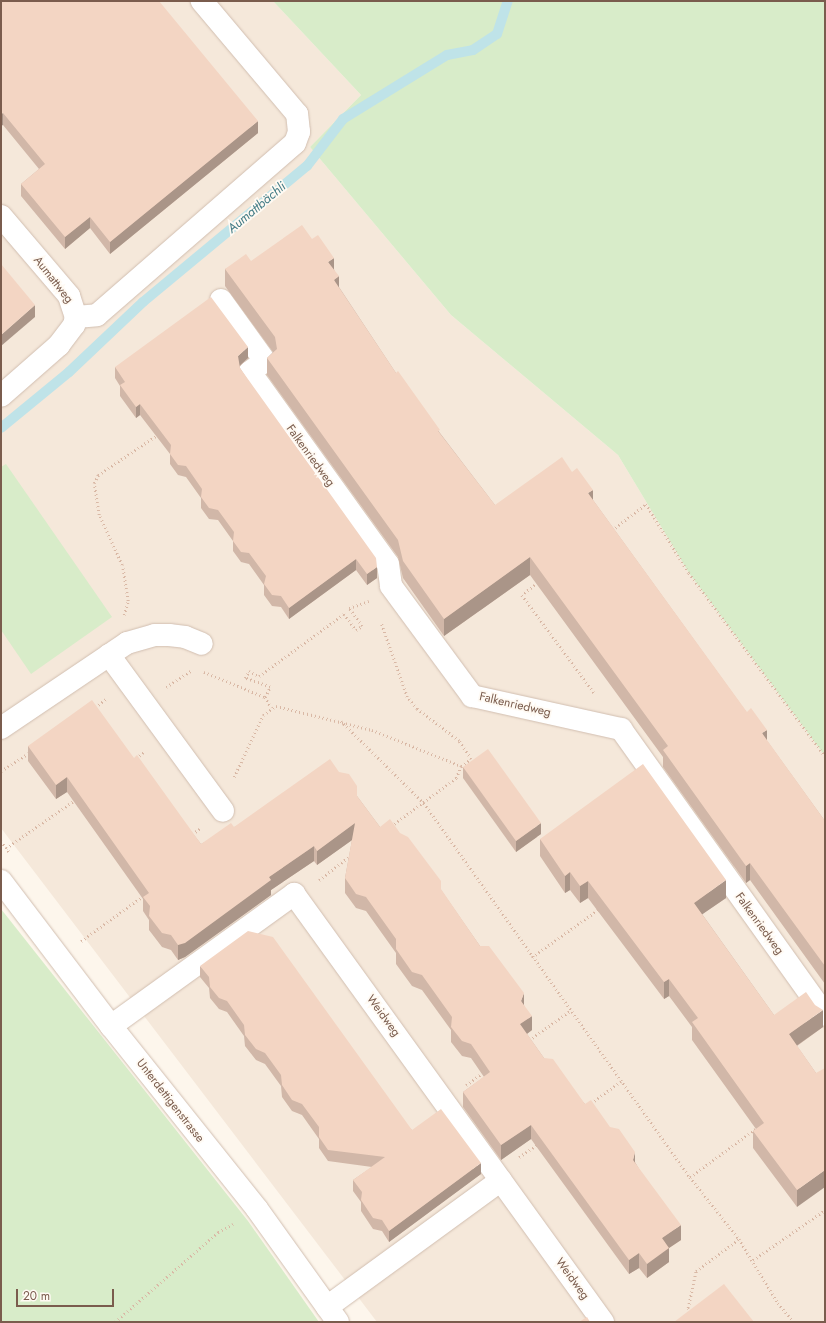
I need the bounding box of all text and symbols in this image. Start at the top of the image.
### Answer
water label: Aumattbächli [225,179,289,237]
street label: Aumattweg [30,254,76,306]
street label: Falkenriedweg [283,422,337,490]
street label: Falkenriedweg [478,690,552,720]
street label: Falkenriedweg [732,890,786,958]
street label: Weidweg [363,992,403,1040]
street label: Unterdettigenstrasse [133,1057,207,1145]
street label: Weidweg [552,1255,592,1303]
scale bar [18,1281,116,1307]
text: 20 m [23,1287,50,1305]

